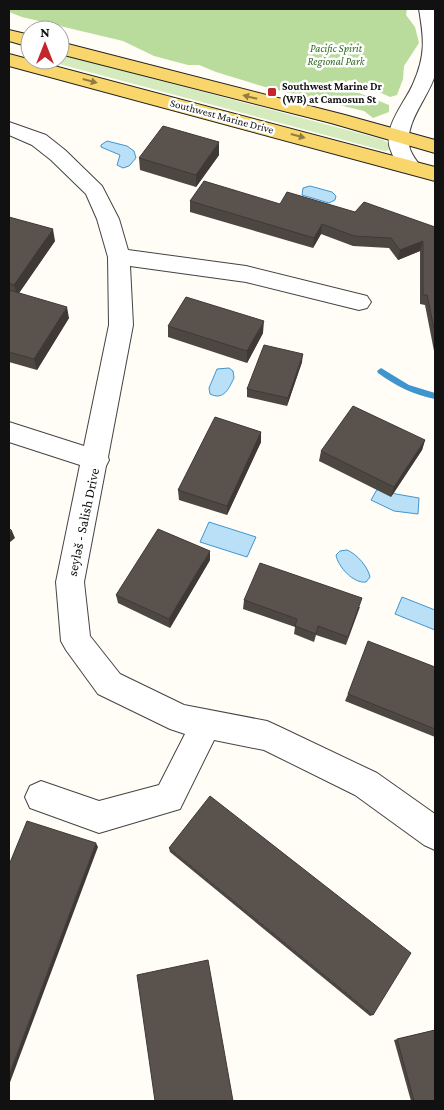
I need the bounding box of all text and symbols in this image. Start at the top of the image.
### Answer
north arrow [20,20,70,70]
text: N [40,24,50,40]
park label: Pacific Spirit Regional Park [307,42,366,68]
one-way arrow [82,77,97,85]
place label: Southwest Marine Dr (WB) at Camosun St [282,80,383,106]
marker: Southwest Marine Dr (WB) at Camosun St [266,86,278,98]
one-way arrow [243,93,258,101]
street label: Southwest Marine Drive [169,96,275,136]
one-way arrow [290,132,305,140]
street label: seyləš - Salish Drive [64,466,102,578]

